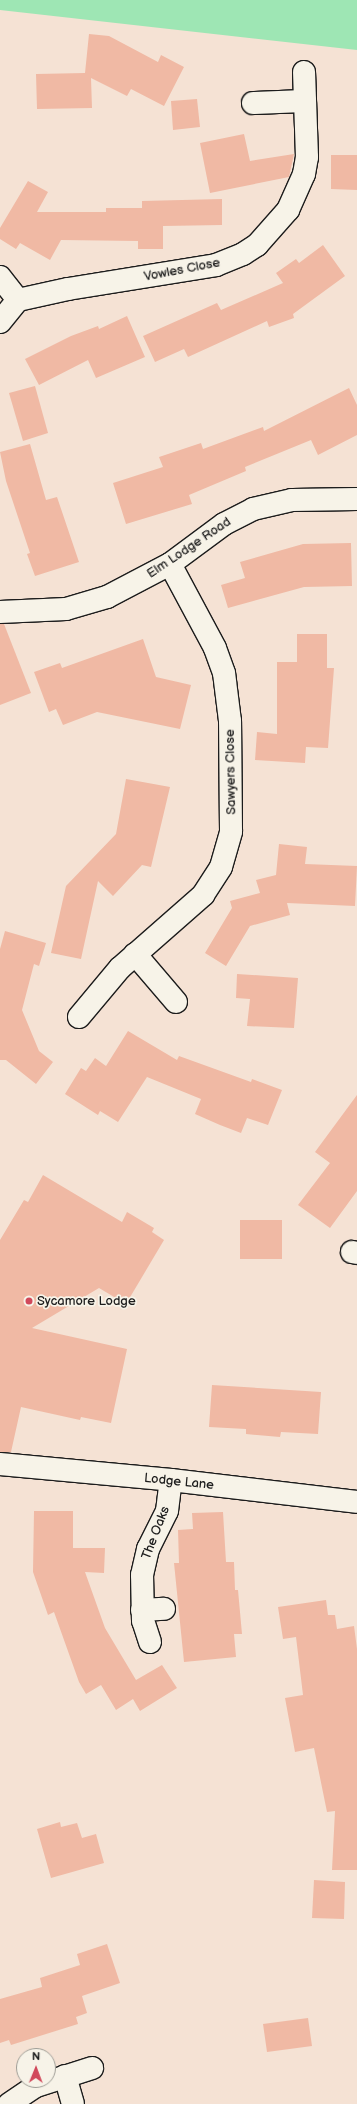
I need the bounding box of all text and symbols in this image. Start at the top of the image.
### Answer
street label: Vowles Close [143,255,221,285]
street label: Elm Lodge Road [144,514,234,582]
street label: Sawyers Close [222,729,240,815]
place label: Sycamore Lodge [37,1293,136,1309]
marker: Sycamore Lodge [24,1296,34,1306]
street label: Lodge Lane [143,1471,215,1493]
street label: The Oaks [139,1504,173,1562]
north arrow [16,2048,56,2088]
text: N [32,2050,40,2063]

